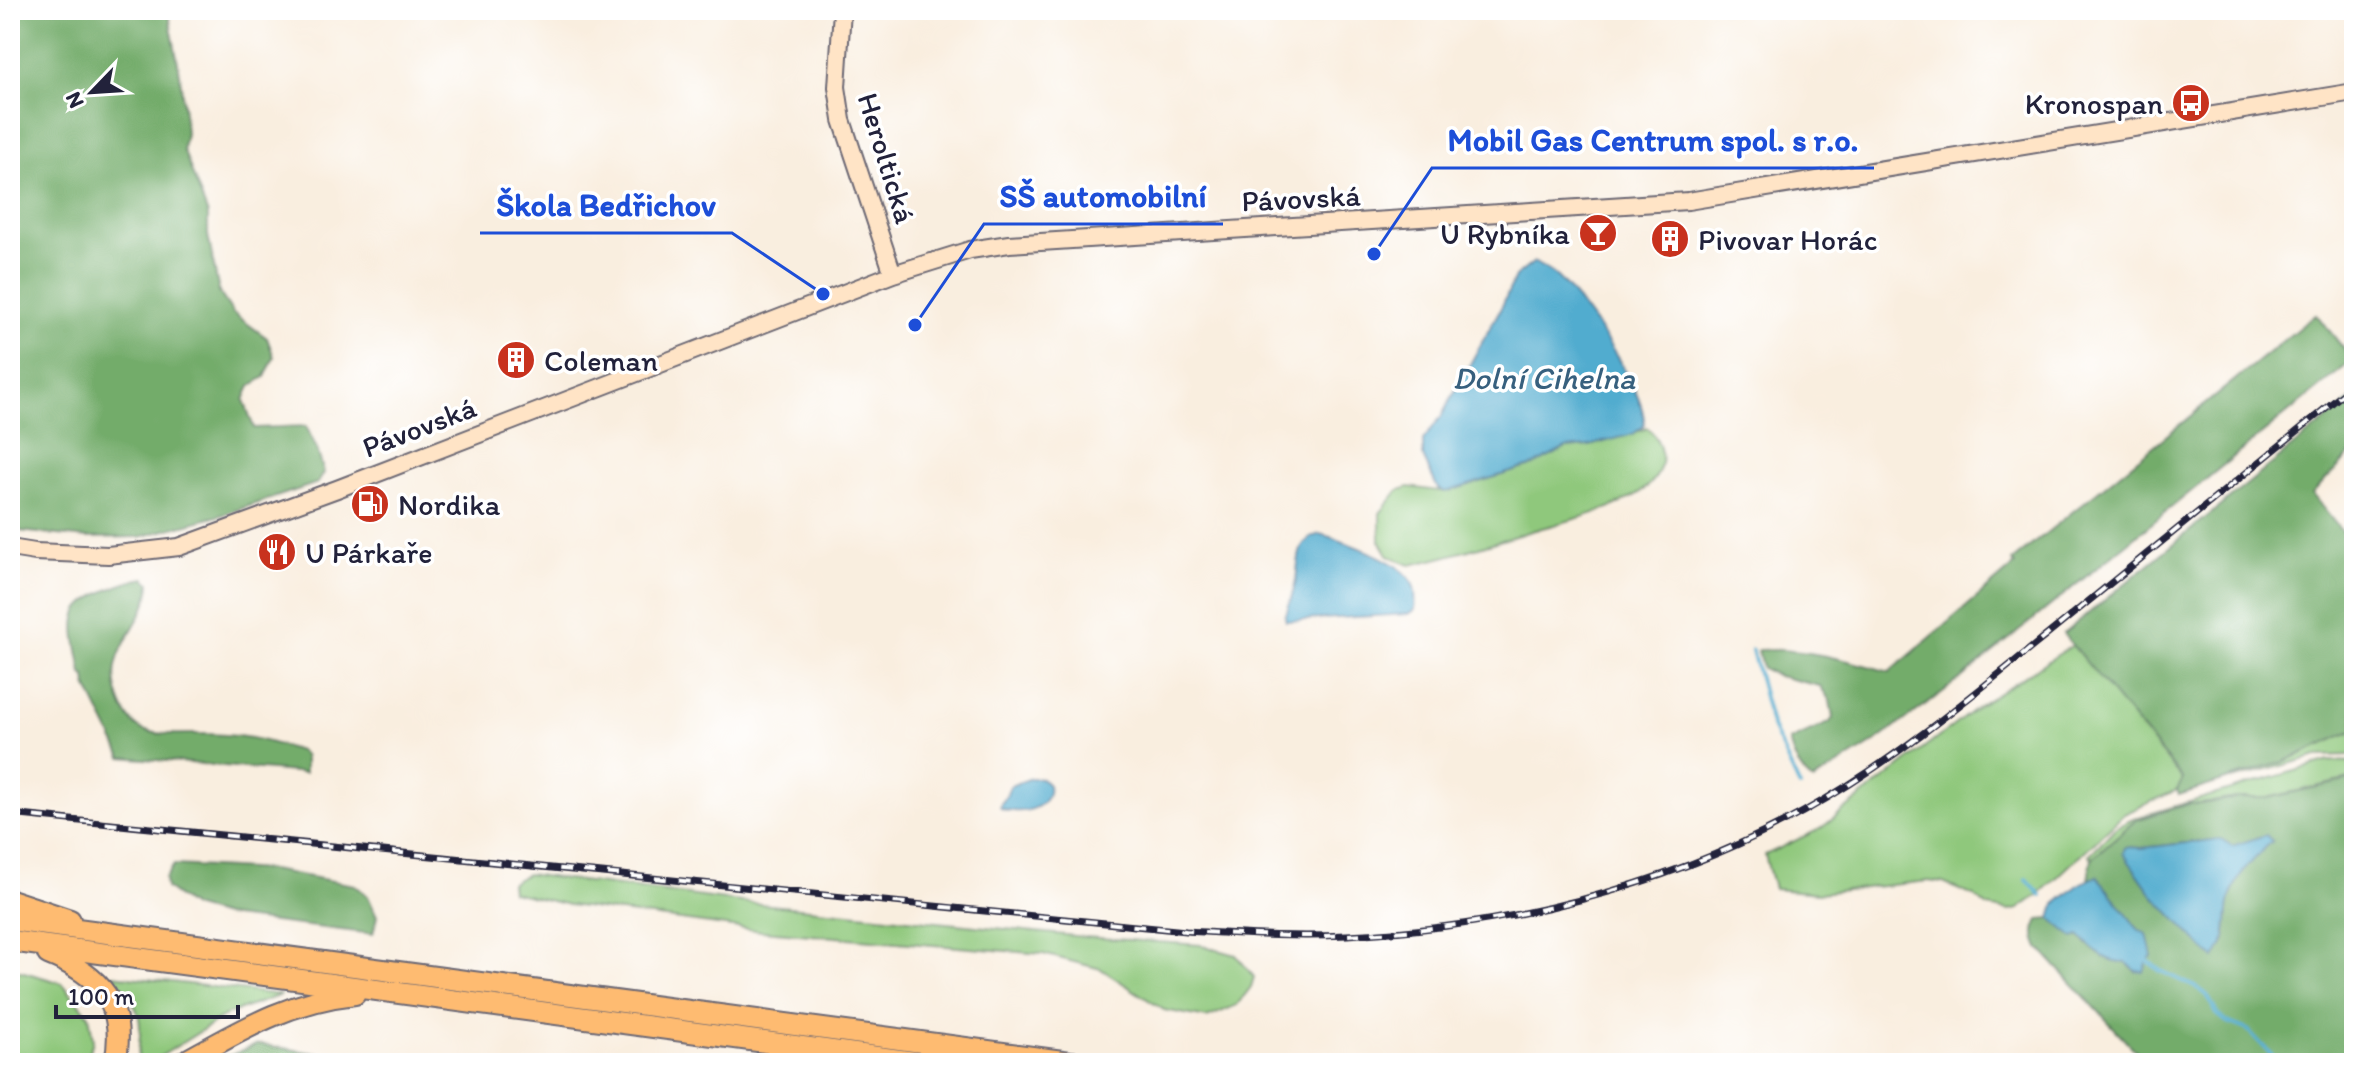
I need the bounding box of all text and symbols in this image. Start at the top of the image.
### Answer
north arrow [52,52,132,132]
bus stop icon: Kronospan [2170,82,2212,124]
place label: Kronospan [2025,85,2163,122]
text: N [59,88,90,113]
street label: Heroltická [850,88,924,228]
callout: Mobil Gas Centrum spol. s r.o. [1432,112,1874,168]
text: Mobil Gas Centrum spol. s r.o. [1448,121,1858,159]
callout: SŠ automobilní [984,168,1223,224]
street label: Pávovská [1241,176,1362,220]
callout: Škola Bedřichov [480,177,732,233]
text: SŠ automobilní [999,177,1207,215]
text: Škola Bedřichov [496,186,716,224]
bar icon: U Rybníka [1577,212,1619,254]
place label: U Rybníka [1440,215,1570,252]
building icon: Pivovar Horác [1649,218,1691,260]
place label: Pivovar Horác [1698,221,1877,258]
building icon: Coleman [495,339,537,381]
place label: Coleman [544,342,658,379]
water label: Dolní Cihelna [1452,359,1636,397]
street label: Pávovská [357,388,482,466]
fuel station icon: Nordika [349,483,391,525]
place label: Nordika [398,486,501,523]
restaurant icon: U Párkaře [256,531,298,573]
place label: U Párkaře [305,534,432,571]
scale bar [56,969,238,1019]
text: 100 m [68,982,134,1011]

